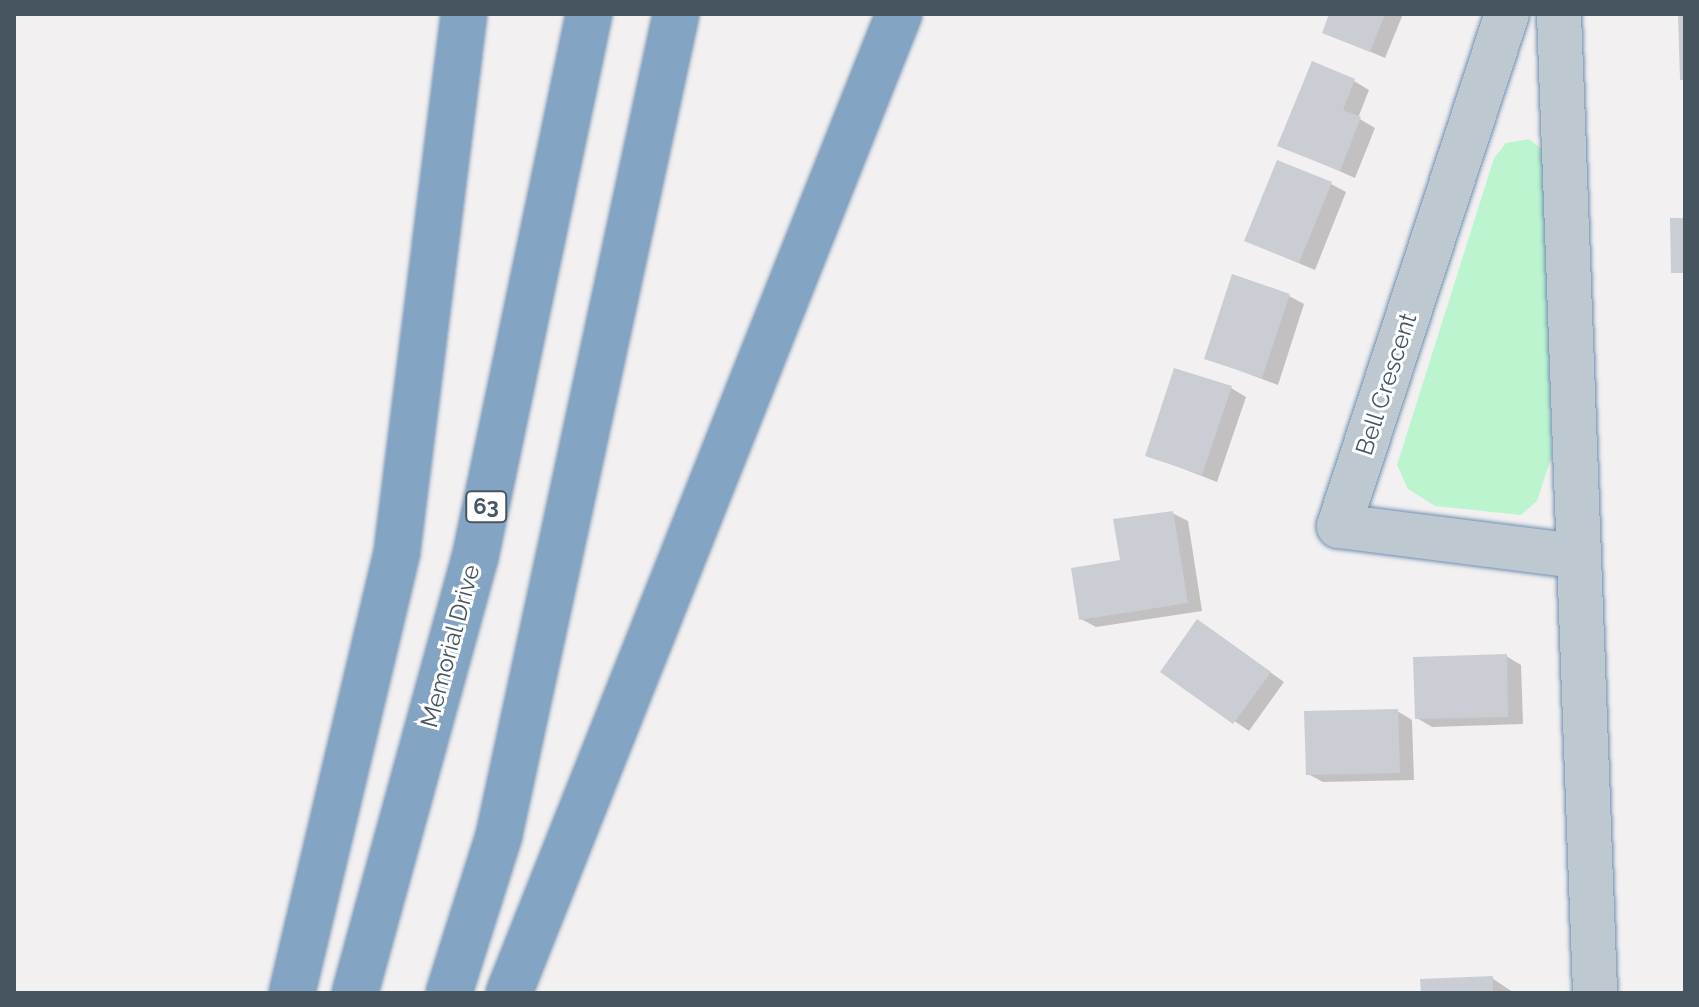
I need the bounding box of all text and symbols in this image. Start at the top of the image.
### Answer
street label: Bell Crescent [1349,309,1423,459]
road number: 63 [464,489,508,525]
street label: Memorial Drive [414,561,486,731]

